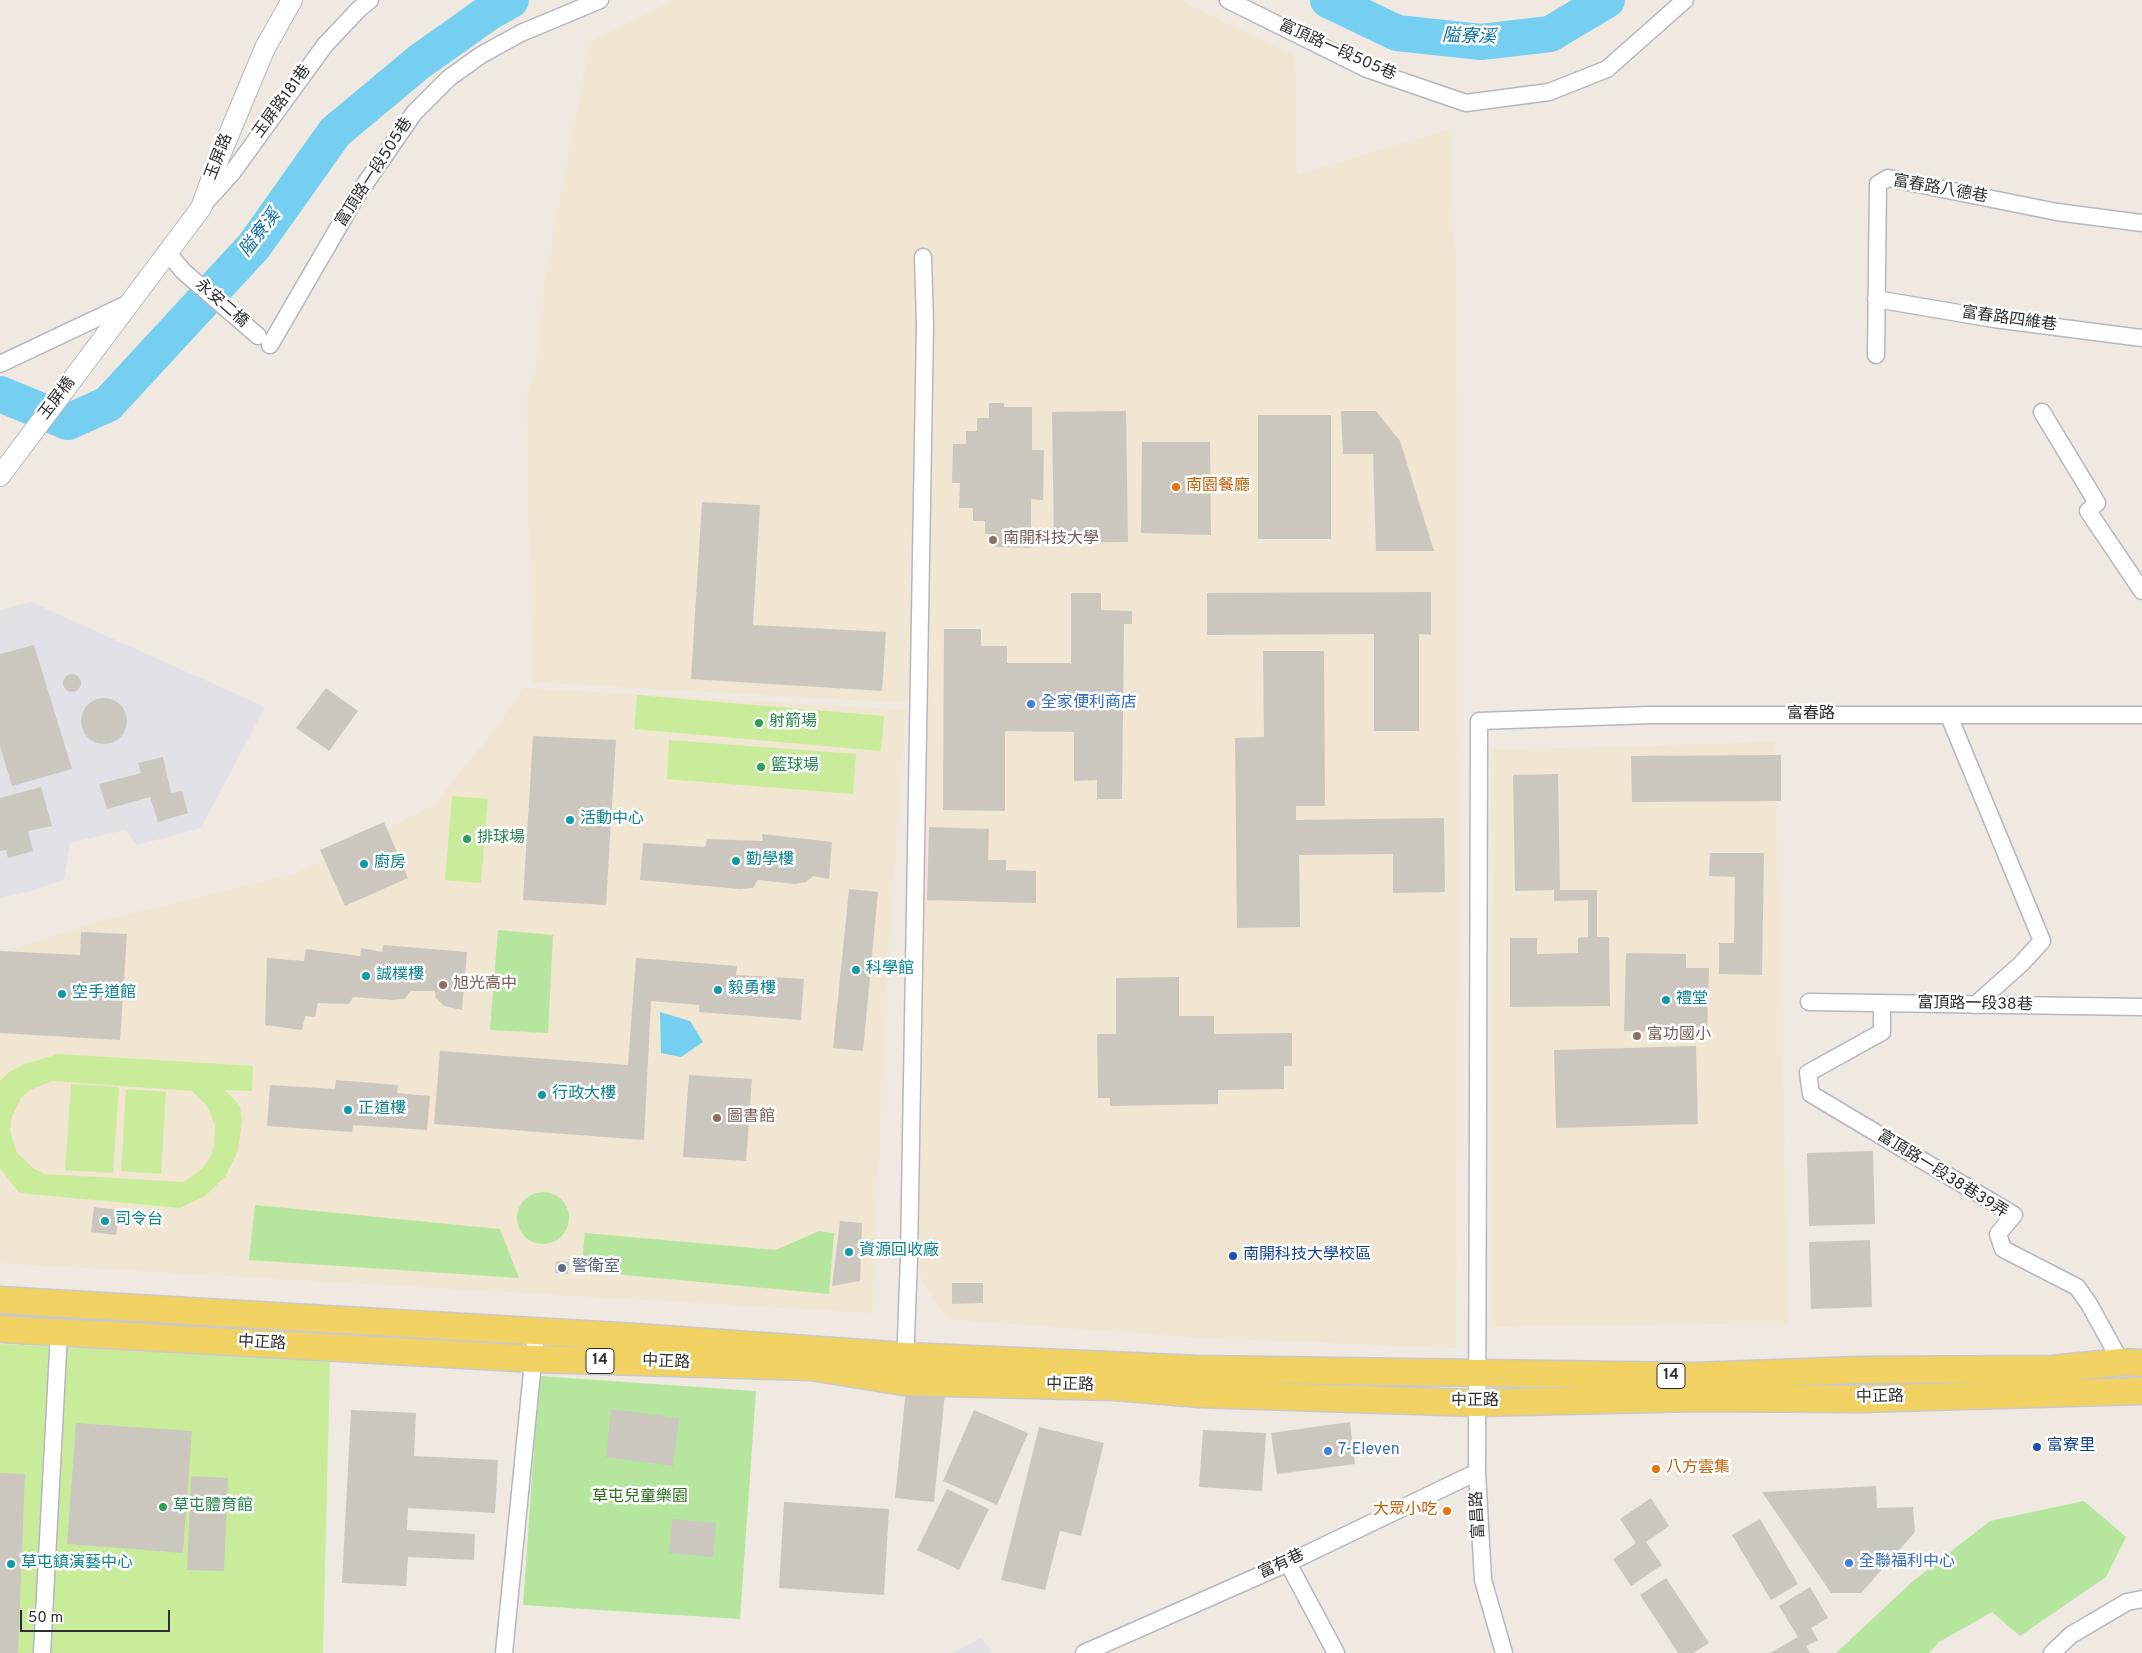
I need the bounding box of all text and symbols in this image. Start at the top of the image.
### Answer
street label: 富頂路一段505巷 [1275,17,1399,85]
water label: 隘寮溪 [1442,26,1496,50]
street label: 玉屏路181巷 [250,62,316,142]
street label: 富頂路一段505巷 [333,115,417,231]
street label: 玉屏路 [202,131,238,183]
street label: 富春路八德巷 [1891,172,1989,208]
water label: 隘寮溪 [236,206,286,262]
street label: 永安二橋 [191,276,251,332]
street label: 富春路四維巷 [1960,304,2058,336]
street label: 玉屏橋 [36,374,80,424]
place label: 南園餐廳 [1186,477,1250,497]
marker: 南園餐廳 [1170,481,1182,493]
place label: 南開科技大學 [1003,530,1099,550]
marker: 南開科技大學 [987,534,999,546]
place label: 全家便利商店 [1041,694,1137,714]
marker: 全家便利商店 [1025,698,1037,710]
street label: 富春路 [1787,705,1835,725]
place label: 射箭場 [769,713,817,733]
marker: 射箭場 [753,717,765,729]
place label: 籃球場 [771,757,819,777]
marker: 籃球場 [755,761,767,773]
place label: 活動中心 [580,810,644,830]
marker: 活動中心 [564,814,576,826]
place label: 排球場 [477,829,525,849]
marker: 排球場 [461,833,473,845]
place label: 勤學樓 [746,851,794,871]
place label: 廚房 [374,854,406,874]
marker: 勤學樓 [730,855,742,867]
marker: 廚房 [358,858,370,870]
place label: 科學館 [866,960,914,980]
marker: 科學館 [850,964,862,976]
place label: 誠樸樓 [376,966,424,986]
marker: 誠樸樓 [360,970,372,982]
place label: 旭光高中 [453,975,517,995]
marker: 旭光高中 [437,979,449,991]
place label: 毅勇樓 [728,980,776,1000]
place label: 空手道館 [72,984,136,1004]
marker: 毅勇樓 [712,984,724,996]
marker: 空手道館 [56,988,68,1000]
place label: 禮堂 [1676,990,1708,1010]
marker: 禮堂 [1660,994,1672,1006]
street label: 富頂路一段38巷 [1917,994,2033,1016]
place label: 富功國小 [1647,1026,1711,1046]
marker: 富功國小 [1631,1030,1643,1042]
place label: 行政大樓 [552,1085,616,1105]
marker: 行政大樓 [536,1089,548,1101]
place label: 正道樓 [358,1100,406,1120]
marker: 正道樓 [342,1104,354,1116]
place label: 圖書館 [727,1108,775,1128]
marker: 圖書館 [711,1112,723,1124]
street label: 富頂路一段38巷39弄 [1873,1127,2011,1223]
place label: 司令台 [115,1211,163,1231]
marker: 司令台 [99,1215,111,1227]
place label: 資源回收廠 [859,1242,939,1262]
marker: 資源回收廠 [843,1246,855,1258]
place label: 南開科技大學校區 [1243,1246,1371,1266]
marker: 南開科技大學校區 [1227,1250,1239,1262]
place label: 警衛室 [572,1258,620,1278]
marker: 警衛室 [556,1262,568,1274]
street label: 中正路 [238,1333,286,1355]
road number: 14 [586,1348,614,1374]
street label: 中正路 [642,1353,690,1373]
road number: 14 [1657,1364,1685,1388]
street label: 中正路 [1046,1376,1094,1396]
street label: 中正路 [1856,1388,1904,1408]
street label: 中正路 [1451,1392,1499,1412]
place label: 富寮里 [2047,1437,2095,1457]
place label: 7-Eleven [1338,1441,1400,1461]
marker: 富寮里 [2031,1441,2043,1453]
marker: 7-Eleven [1322,1445,1334,1457]
place label: 八方雲集 [1666,1459,1730,1479]
marker: 八方雲集 [1650,1463,1662,1475]
park label: 草屯兒童樂園 [592,1488,688,1508]
street label: 富昌路 [1468,1491,1490,1539]
place label: 草屯體育館 [173,1497,253,1517]
marker: 草屯體育館 [157,1501,169,1513]
place label: 大眾小吃 [1373,1501,1437,1521]
marker: 大眾小吃 [1441,1505,1453,1517]
street label: 富有巷 [1256,1546,1308,1584]
place label: 全聯福利中心 [1859,1553,1955,1573]
place label: 草屯鎮演藝中心 [21,1554,133,1574]
marker: 全聯福利中心 [1843,1557,1855,1569]
marker: 草屯鎮演藝中心 [5,1558,17,1570]
scale bar [22,1600,172,1632]
text: 50 m [28,1609,63,1628]

